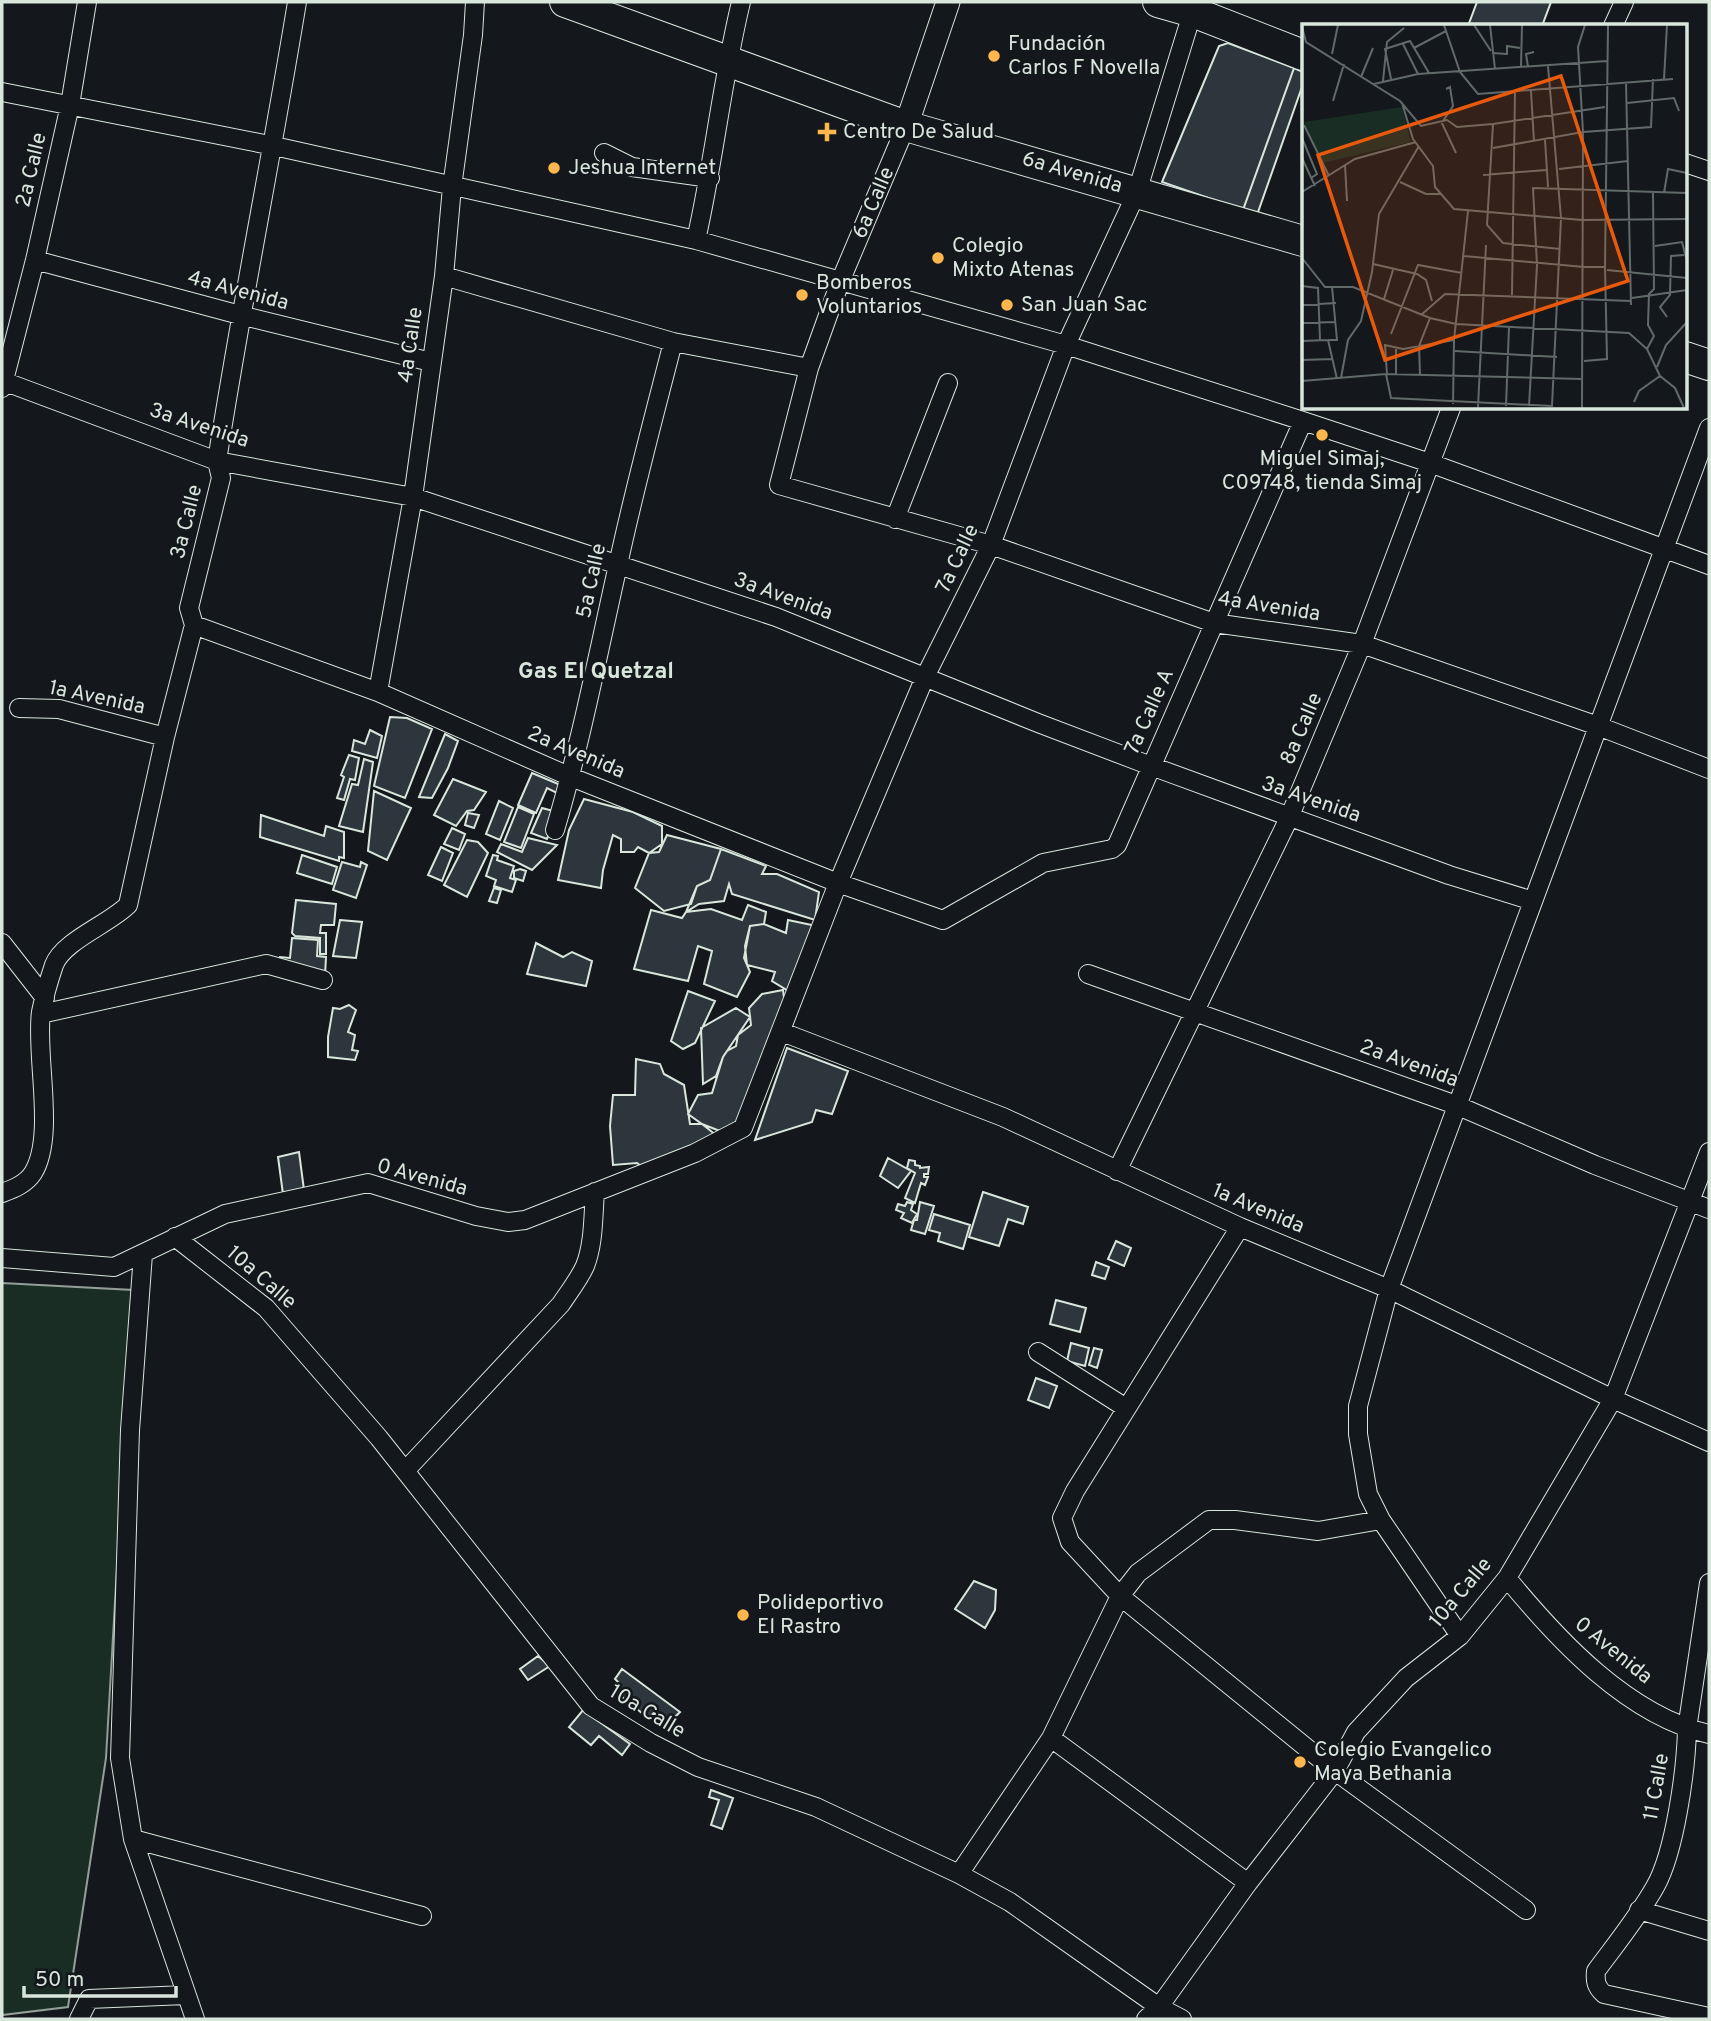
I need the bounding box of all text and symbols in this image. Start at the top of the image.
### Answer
inset map [1302,24,1686,410]
place label: Fundación Carlos F Novella [1008,31,1160,82]
marker: Fundación Carlos F Novella [986,48,1002,64]
place label: Centro De Salud [843,119,994,146]
marker: Centro De Salud [817,122,837,142]
street label: 2a Calle [10,130,54,210]
street label: 6a Avenida [1019,146,1125,200]
place label: Jeshua Internet [568,155,716,182]
marker: Jeshua Internet [546,160,562,176]
street label: 6a Calle [847,163,901,243]
place label: Colegio Mixto Atenas [952,233,1074,284]
marker: Colegio Mixto Atenas [930,250,946,266]
street label: 4a Avenida [184,265,292,317]
place label: Bomberos Voluntarios [816,270,922,321]
marker: Bomberos Voluntarios [794,287,810,303]
place label: San Juan Sac [1021,292,1148,319]
marker: San Juan Sac [999,297,1015,313]
street label: 4a Calle [392,306,430,384]
street label: 3a Avenida [146,397,252,455]
marker: Miguel Simaj, C09748, tienda Simaj [1314,427,1330,443]
place label: Miguel Simaj, C09748, tienda Simaj [1222,446,1422,497]
street label: 3a Calle [165,482,209,562]
street label: 7a Calle [930,520,986,598]
street label: 5a Calle [571,541,613,621]
street label: 3a Avenida [730,567,836,627]
street label: 4a Avenida [1216,586,1322,628]
district label: Gas El Quetzal [518,658,674,687]
street label: 7a Calle A [1119,665,1181,759]
street label: 1a Avenida [46,675,148,721]
street label: 8a Calle [1275,689,1329,769]
street label: 2a Avenida [523,720,629,786]
street label: 3a Avenida [1258,770,1364,830]
street label: 2a Avenida [1356,1034,1462,1094]
street label: 0 Avenida [374,1153,470,1203]
street label: 1a Avenida [1208,1177,1308,1241]
street label: 10a Calle [220,1240,302,1316]
street label: 10a Calle [1424,1552,1498,1634]
place label: Polideportivo El Rastro [757,1590,884,1641]
marker: Polideportivo El Rastro [735,1607,751,1623]
street label: 0 Avenida [1568,1611,1658,1691]
street label: 10a Calle [604,1679,690,1745]
place label: Colegio Evangelico Maya Bethania [1314,1737,1492,1788]
street label: 11 Calle [1638,1751,1676,1823]
marker: Colegio Evangelico Maya Bethania [1292,1754,1308,1770]
scale bar [24,1954,177,1998]
text: 50 m [35,1967,84,1994]

